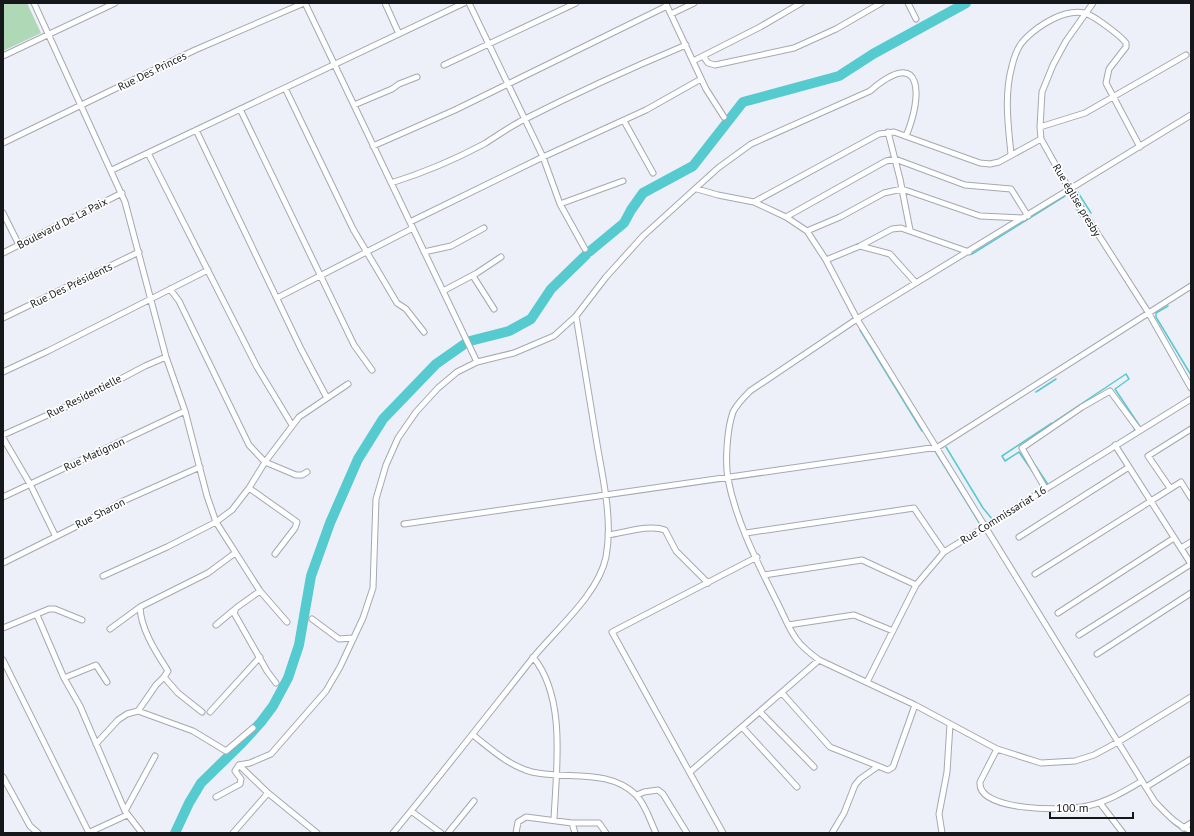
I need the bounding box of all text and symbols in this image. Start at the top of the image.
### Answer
street label: Rue Des Princes [115,48,189,94]
street label: Rue église presby [1050,161,1105,240]
street label: Boulevard De La Paix [14,194,110,252]
street label: Rue Des Présidents [28,259,115,311]
street label: Rue Residentielle [44,371,124,421]
street label: Rue Matignon [61,434,127,474]
street label: Rue Commissariat 16 [957,483,1049,547]
street label: Rue Sharon [73,495,127,531]
scale bar [1050,794,1133,820]
text: 100 m [1056,800,1089,815]

